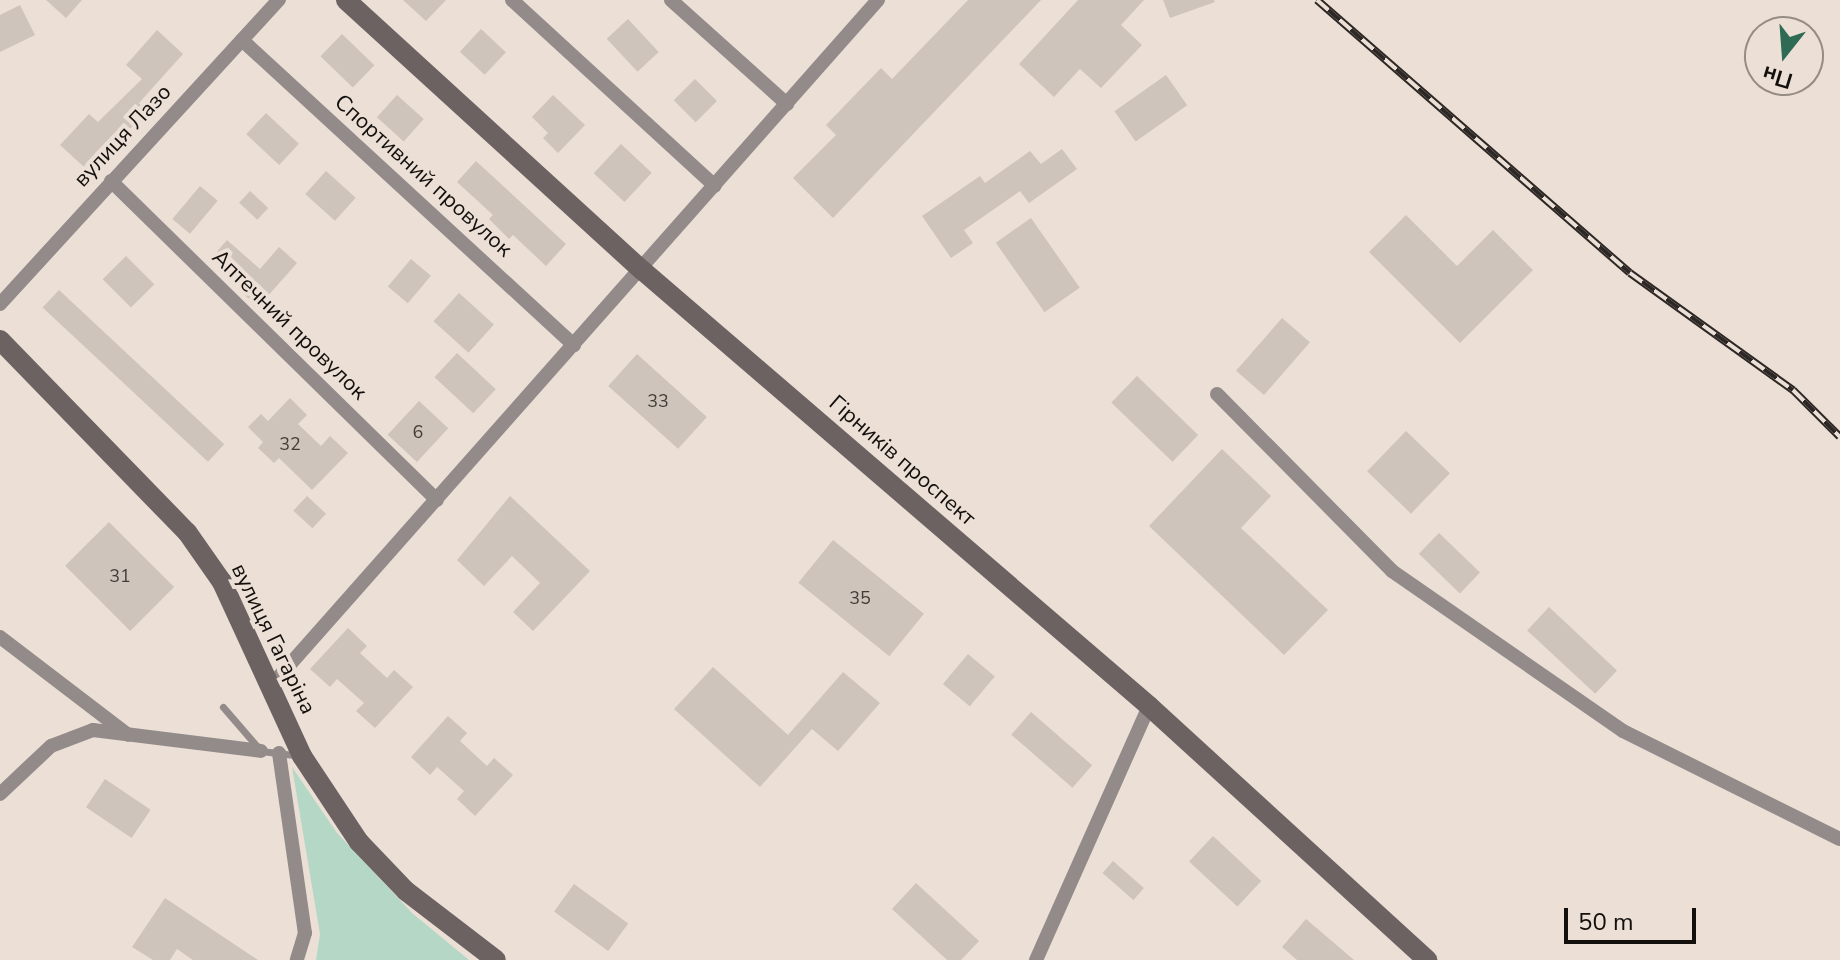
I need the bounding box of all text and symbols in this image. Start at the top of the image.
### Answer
north arrow [1744,16,1824,96]
text: Пн [1759,58,1796,96]
street label: вулиця Лазо [69,79,177,193]
street label: Спортивний провулок [329,89,517,263]
street label: Аптечний провулок [206,244,372,406]
house number: 33 [647,390,669,412]
street label: Гірників проспект [823,390,981,532]
house number: 6 [413,421,423,443]
house number: 32 [279,433,301,455]
street label: вулиця Гагаріна [225,559,321,719]
house number: 31 [109,565,131,587]
house number: 35 [849,587,871,609]
scale bar [1568,892,1700,942]
text: 50 m [1578,906,1634,938]

